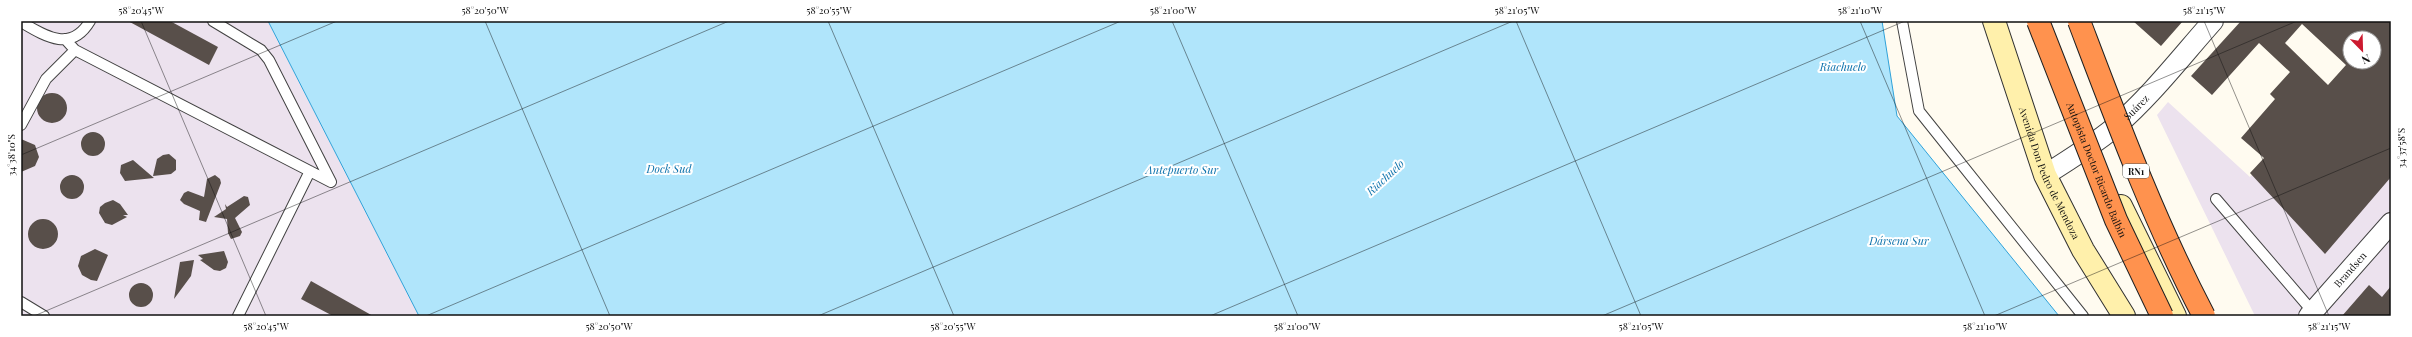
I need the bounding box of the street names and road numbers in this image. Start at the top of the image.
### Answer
street label: Suárez [2121,91,2152,123]
street label: Autopista Doctor Ricardo Balbín [2063,99,2130,240]
street label: Avenida Don Pedro de Mendoza [2016,104,2083,241]
road number: RN1 [2123,164,2149,178]
street label: Brandsen [2331,249,2369,290]

